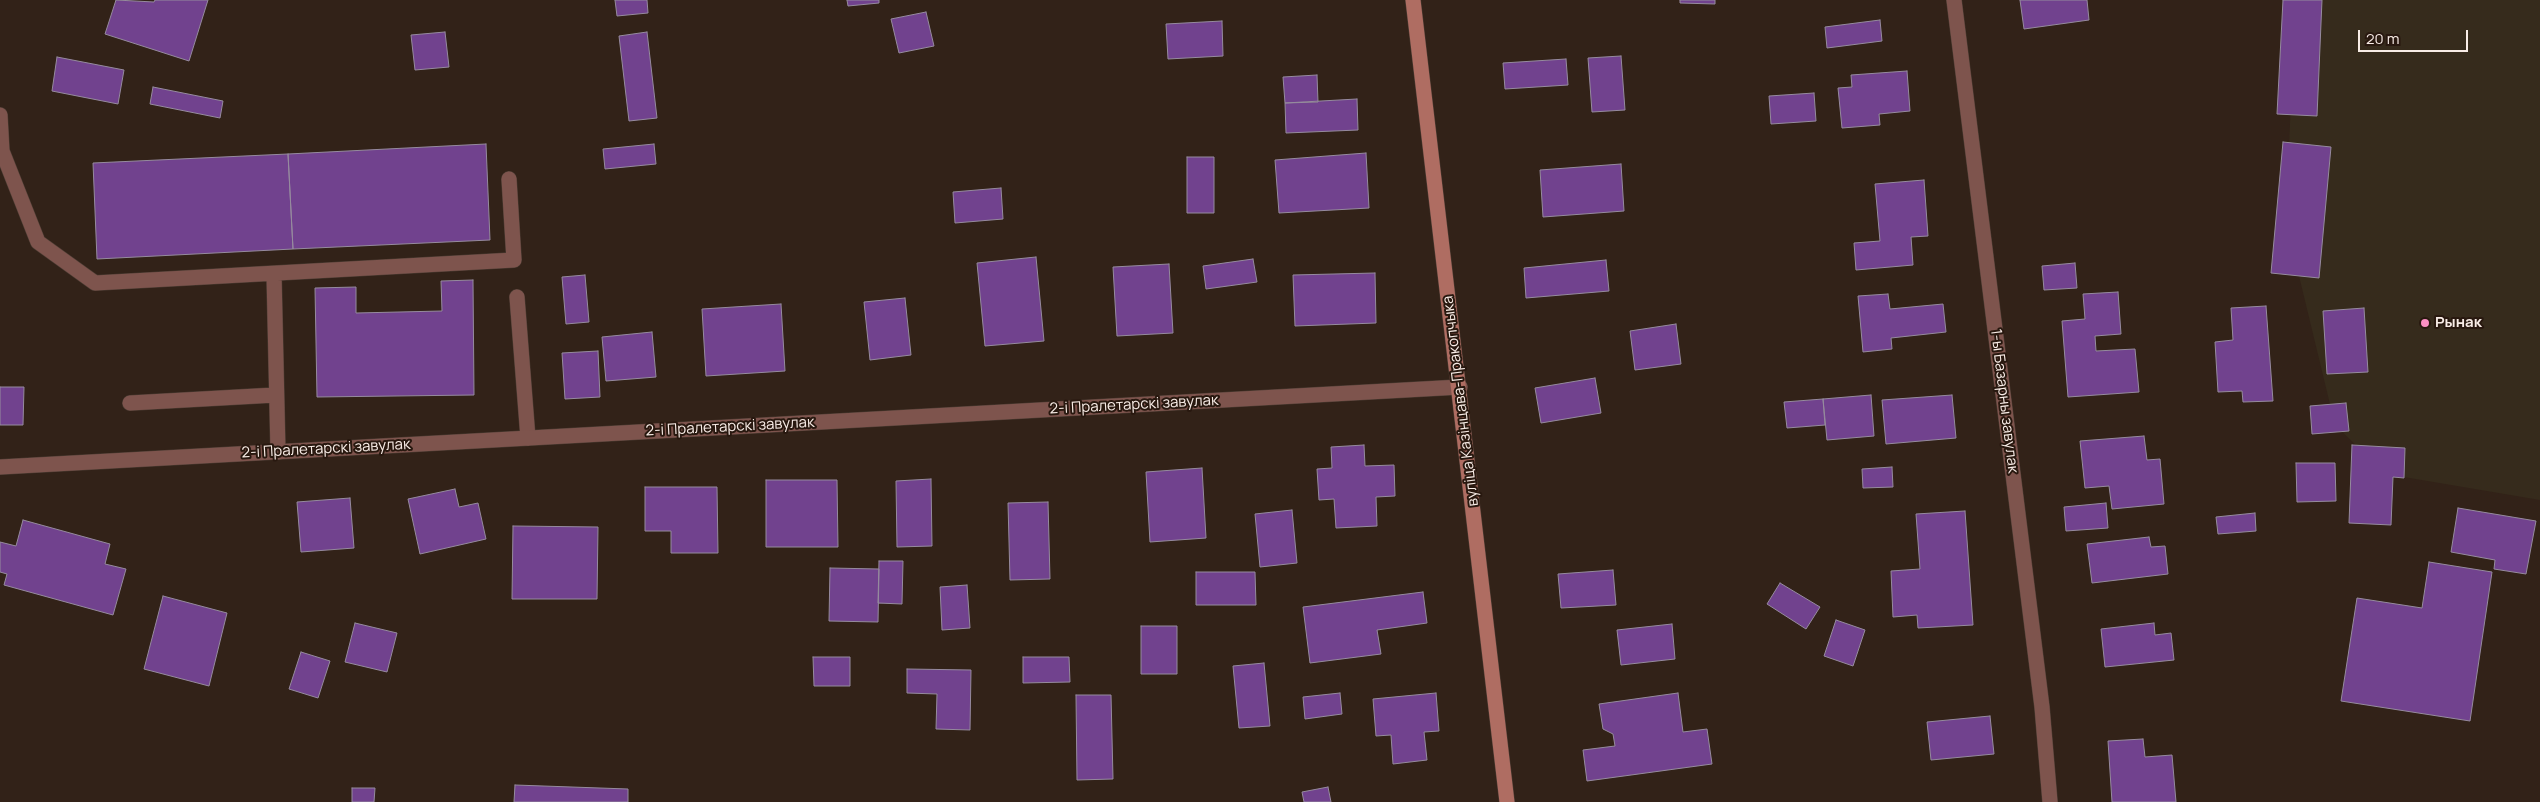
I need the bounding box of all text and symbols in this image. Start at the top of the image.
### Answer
scale bar [2360,20,2470,52]
text: 20 m [2366,28,2399,49]
street label: вуліца Казінцава-Пракопчыка [1439,295,1483,507]
place label: Рынак [2435,314,2482,332]
marker: Рынак [2419,317,2431,329]
street label: 1-ы Базарны завулак [1986,328,2022,474]
street label: 2-і Пралетарскі завулак [1049,392,1219,418]
street label: 2-і Пралетарскі завулак [645,414,815,440]
street label: 2-і Пралетарскі завулак [241,436,411,462]

